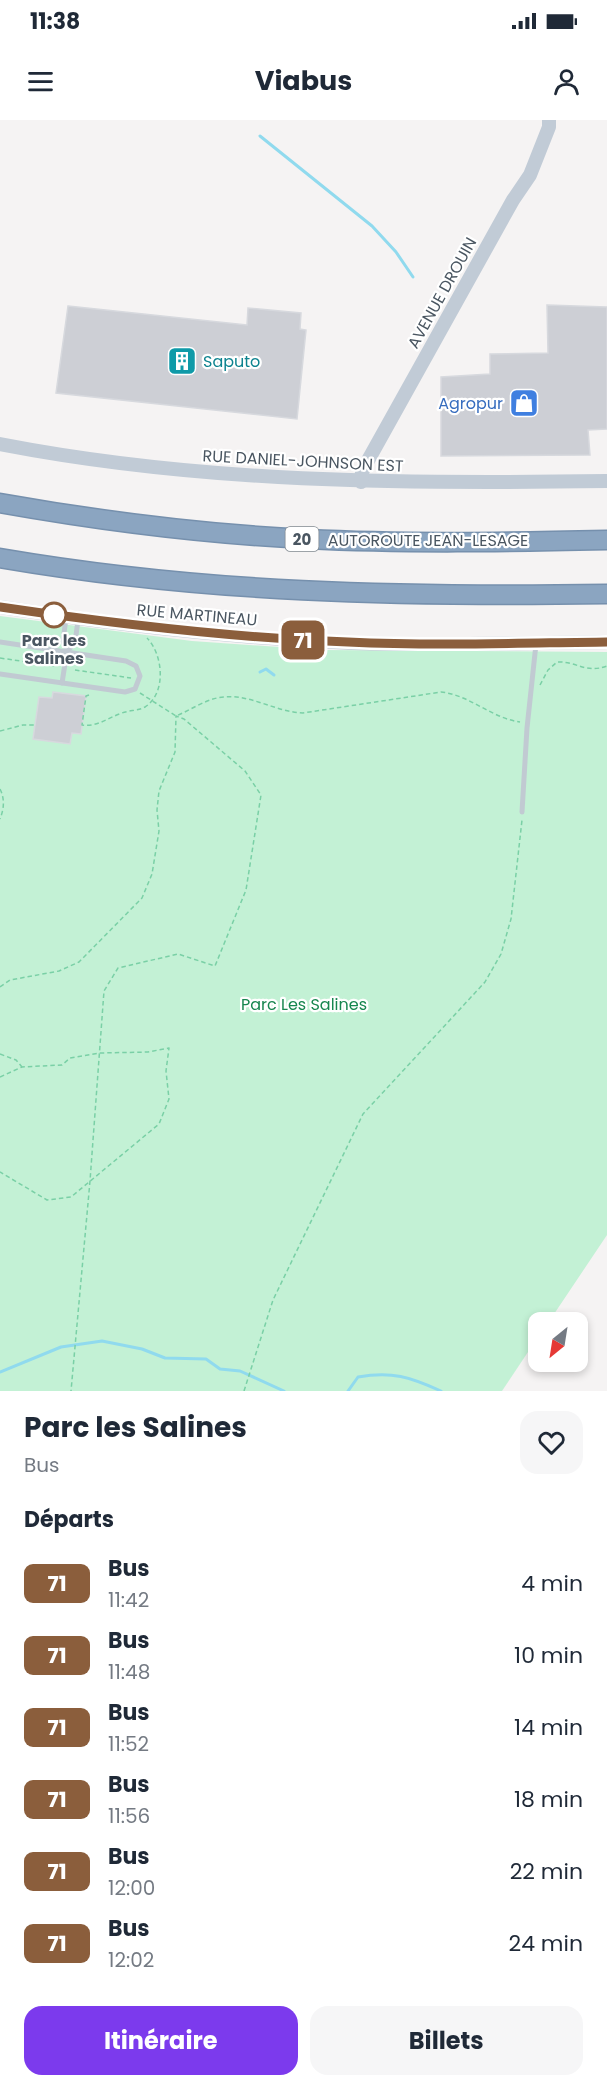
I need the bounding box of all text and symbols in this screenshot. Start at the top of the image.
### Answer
text: 11:38 [30,6,80,37]
text: Viabus [255,62,352,99]
icon: menu [24,65,57,98]
icon: person [550,65,583,98]
street label: AVENUE DROUIN [402,233,482,353]
building icon: Saputo [166,345,198,377]
place label: Saputo [203,350,260,373]
shop icon: Agropur [508,387,540,419]
place label: Agropur [438,392,503,415]
street label: RUE DANIEL-JOHNSON EST [202,444,404,478]
road number: 20 [286,527,318,551]
street label: AUTOROUTE JEAN-LESAGE [328,529,528,552]
street label: RUE MARTINEAU [136,598,258,632]
marker: Parc les Salines [41,602,67,628]
line badge: 71 [276,620,330,660]
text: 71 [293,626,313,655]
place label: Parc les Salines [22,629,86,670]
park label: Parc Les Salines [241,993,367,1016]
north arrow [528,1312,588,1372]
map controls [528,1312,588,1372]
text: Parc les Salines [24,1408,247,1447]
button: heart [520,1411,583,1474]
text: Bus [24,1451,60,1479]
text: Départs [24,1504,114,1535]
text: Bus [108,1553,150,1584]
text: 4 min [521,1568,583,1599]
text: 71 [47,1569,67,1598]
text: 11:42 [108,1586,149,1614]
text: Bus [108,1625,150,1656]
text: 10 min [514,1640,583,1671]
text: 71 [47,1641,67,1670]
text: 11:48 [108,1658,150,1686]
text: Bus [108,1697,150,1728]
text: 14 min [514,1712,583,1743]
text: 71 [47,1713,67,1742]
text: 11:52 [108,1730,149,1758]
text: Bus [108,1769,150,1800]
text: 18 min [514,1784,583,1815]
text: 71 [47,1785,67,1814]
text: 11:56 [108,1802,150,1830]
text: Bus [108,1841,150,1872]
text: 22 min [510,1856,583,1887]
text: 71 [47,1857,67,1886]
text: 12:00 [108,1874,155,1902]
text: Bus [108,1913,150,1944]
text: 24 min [508,1928,583,1959]
text: 71 [47,1929,67,1958]
text: 12:02 [108,1946,154,1974]
button: Itinéraire [24,2006,298,2075]
button: Billets [310,2006,583,2075]

